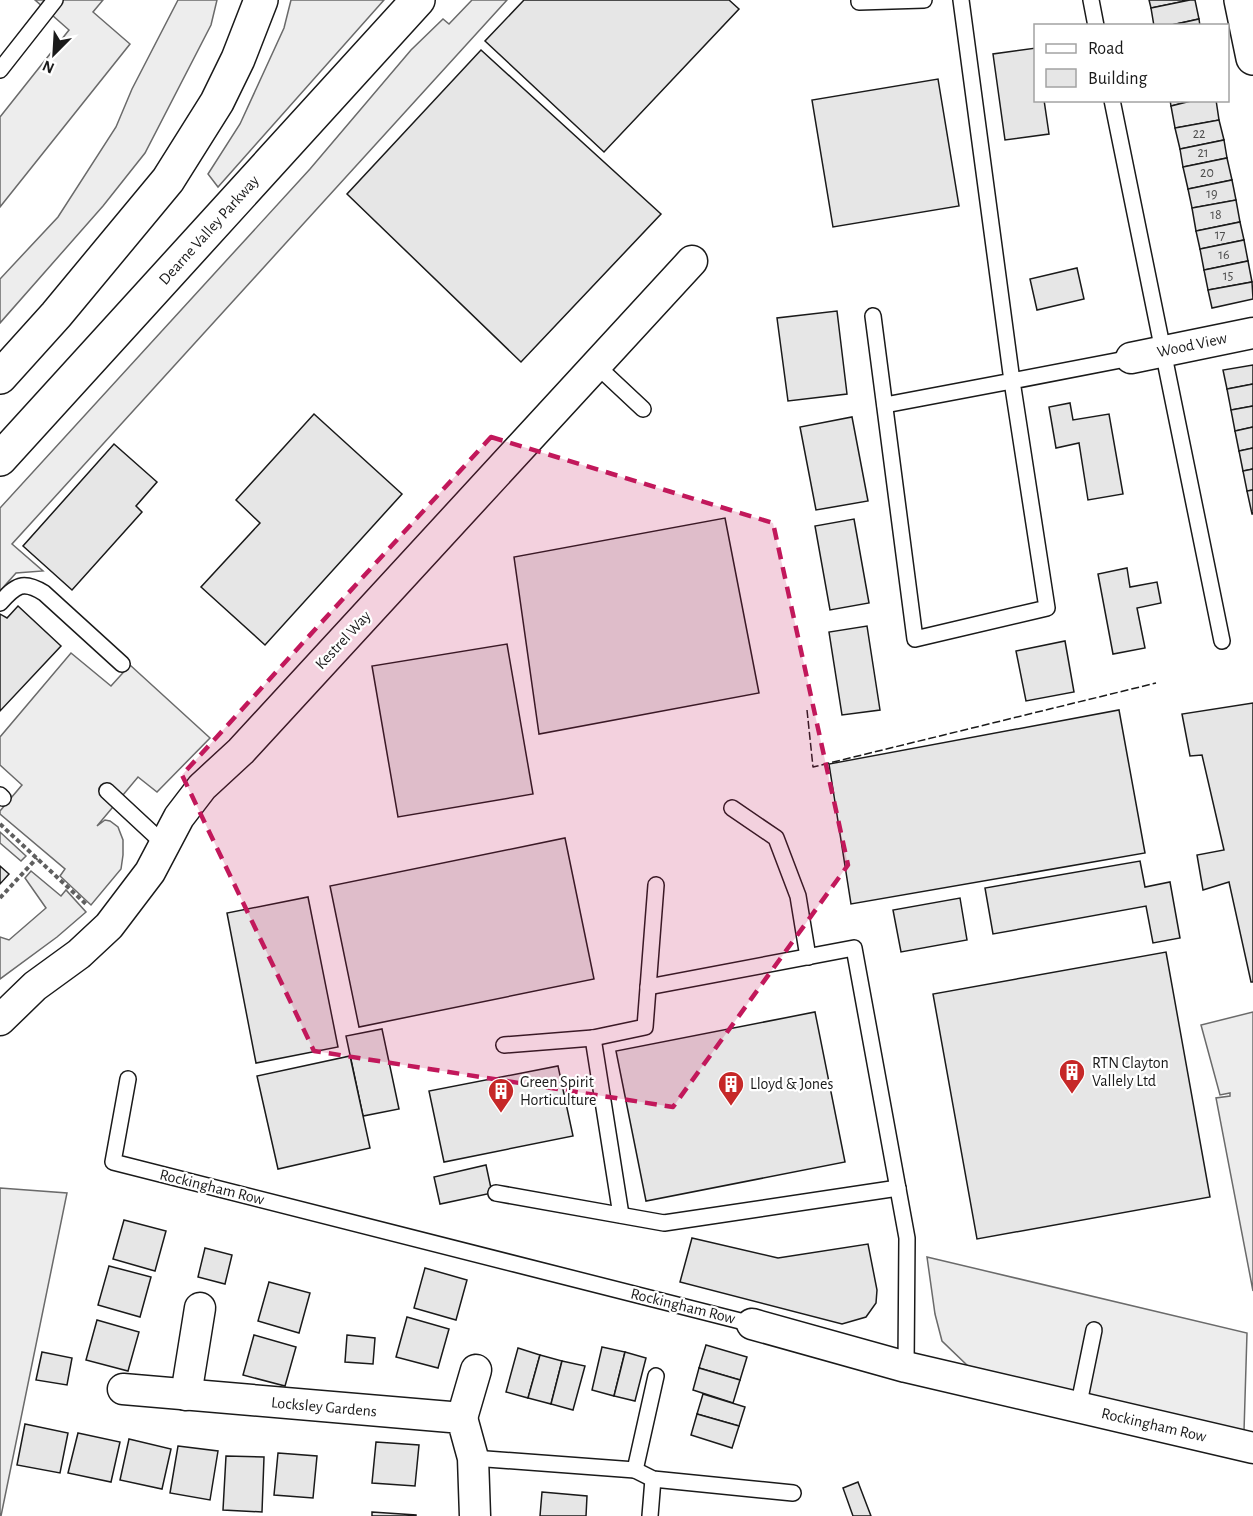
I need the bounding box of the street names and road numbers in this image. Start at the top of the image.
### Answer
street label: Dearne Valley Parkway [156,172,263,288]
street label: Wood View [1155,330,1229,360]
street label: Kestrel Way [312,608,375,673]
street label: Rockingham Row [158,1166,266,1208]
street label: Rockingham Row [629,1285,737,1327]
street label: Locksley Gardens [270,1394,378,1421]
street label: Rockingham Row [1100,1405,1208,1445]

